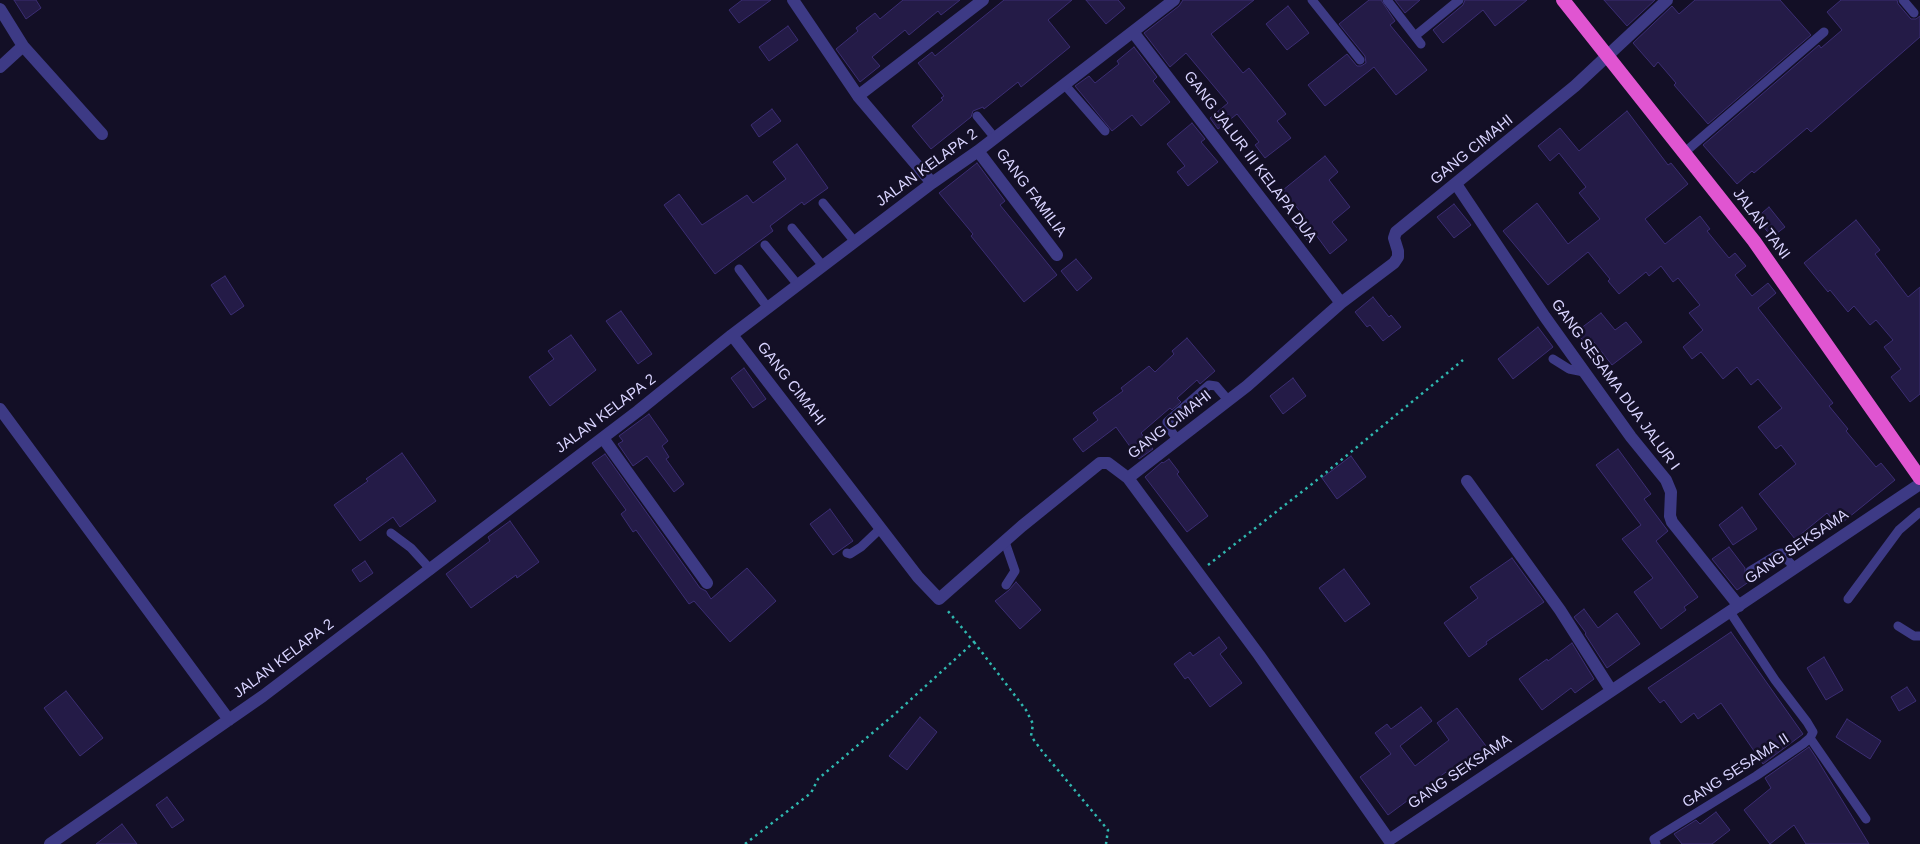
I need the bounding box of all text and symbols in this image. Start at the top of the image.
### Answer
street label: GANG JALUR III KELAPA DUA [1180,68,1320,246]
street label: GANG CIMAHI [1427,111,1517,189]
street label: JALAN KELAPA 2 [873,125,981,211]
street label: GANG FAMILIA [992,145,1070,241]
street label: JALAN TANI [1729,185,1793,263]
street label: GANG SESAMA DUA JALUR I [1547,296,1683,474]
street label: GANG CIMAHI [753,339,829,429]
street label: JALAN KELAPA 2 [552,371,660,457]
street label: GANG CIMAHI [1125,387,1215,463]
street label: GANG SEKSAMA [1742,506,1852,588]
street label: JALAN KELAPA 2 [230,616,338,702]
street label: GANG SESAMA II [1679,730,1793,812]
street label: GANG SEKSAMA [1405,731,1515,813]

